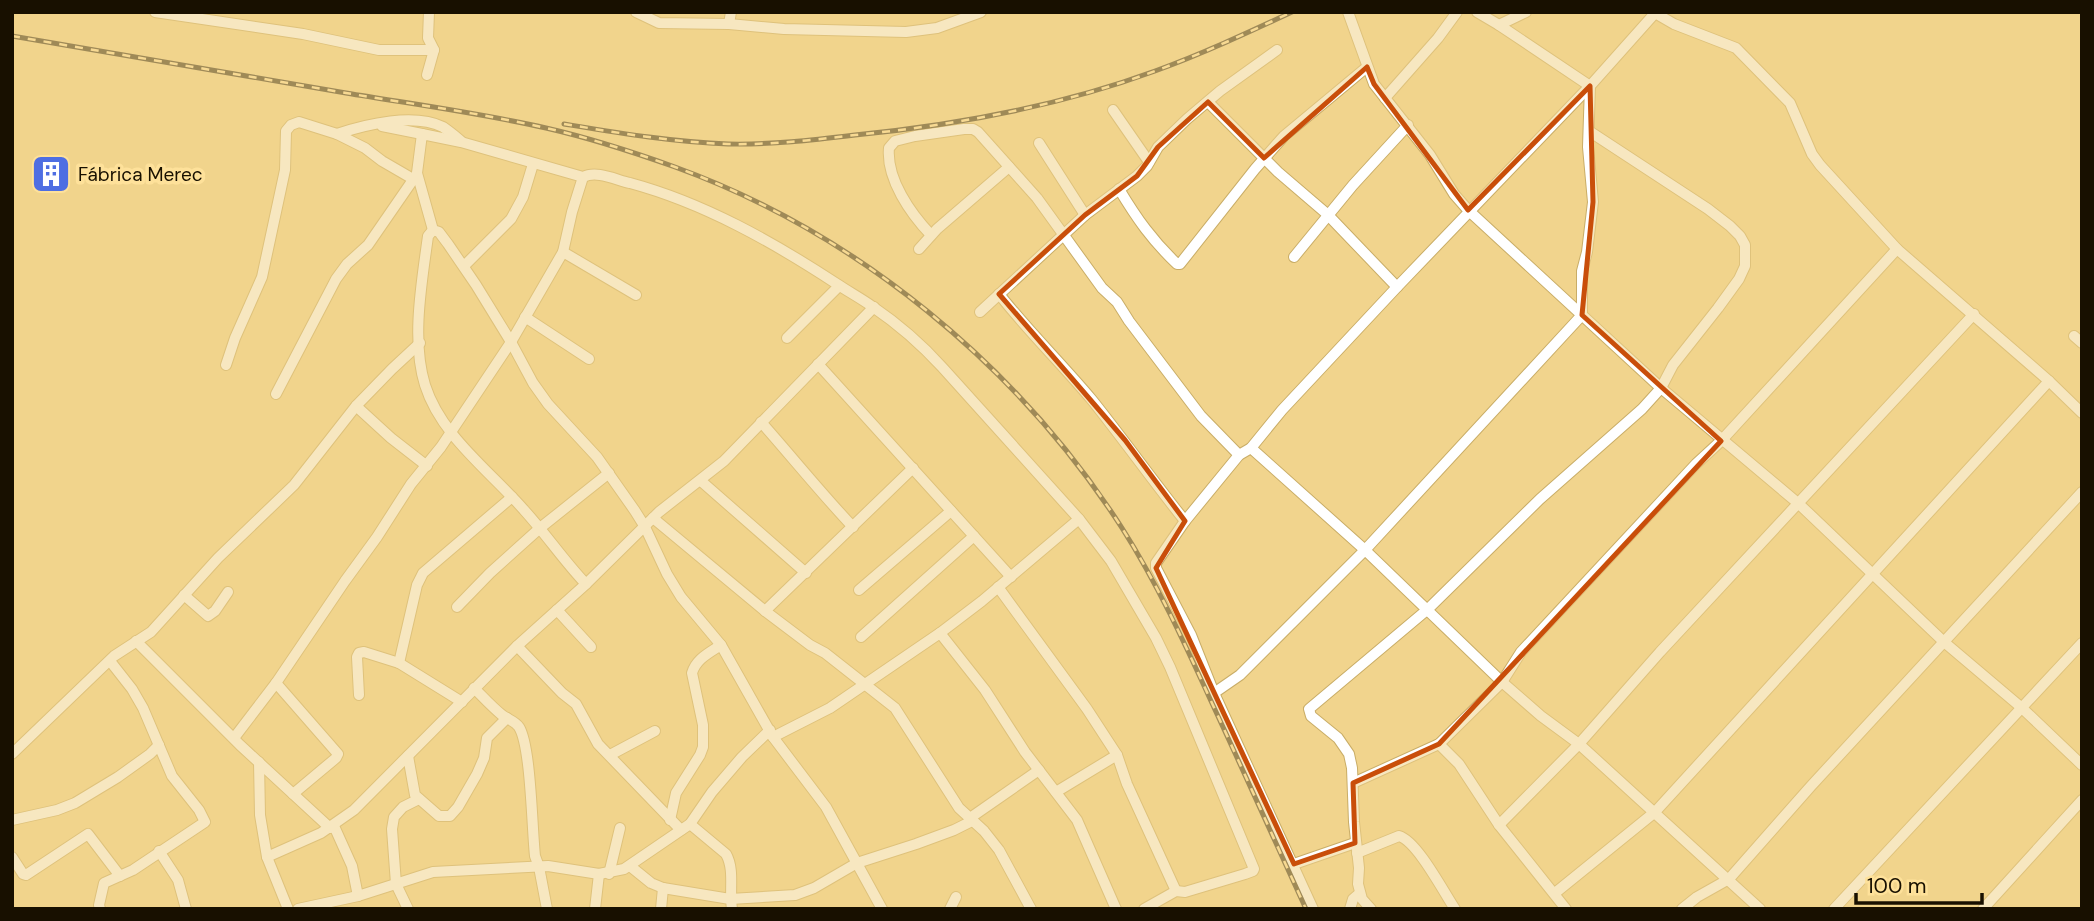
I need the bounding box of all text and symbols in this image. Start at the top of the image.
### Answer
building icon: Fábrica Merec [30,153,72,195]
place label: Fábrica Merec [78,162,203,187]
scale bar [1856,862,1982,906]
text: 100 m [1867,872,1927,900]

